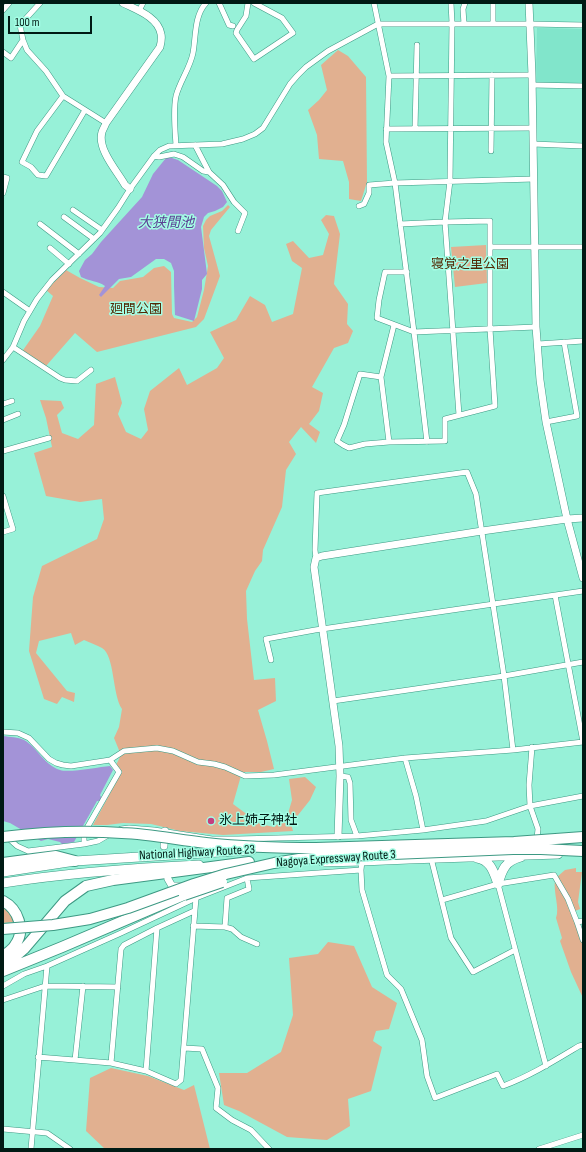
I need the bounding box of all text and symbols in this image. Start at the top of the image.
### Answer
scale bar [10,8,94,34]
text: 100 m [15,15,40,30]
water label: 大狭間池 [138,215,194,231]
park label: 寝覚之里公園 [431,257,509,273]
park label: 廻間公園 [110,302,162,318]
place label: 氷上姉子神社 [219,813,297,829]
marker: 氷上姉子神社 [206,816,216,826]
street label: National Highway Route 23 [139,842,255,864]
street label: Nagoya Expressway Route 3 [276,847,396,871]

